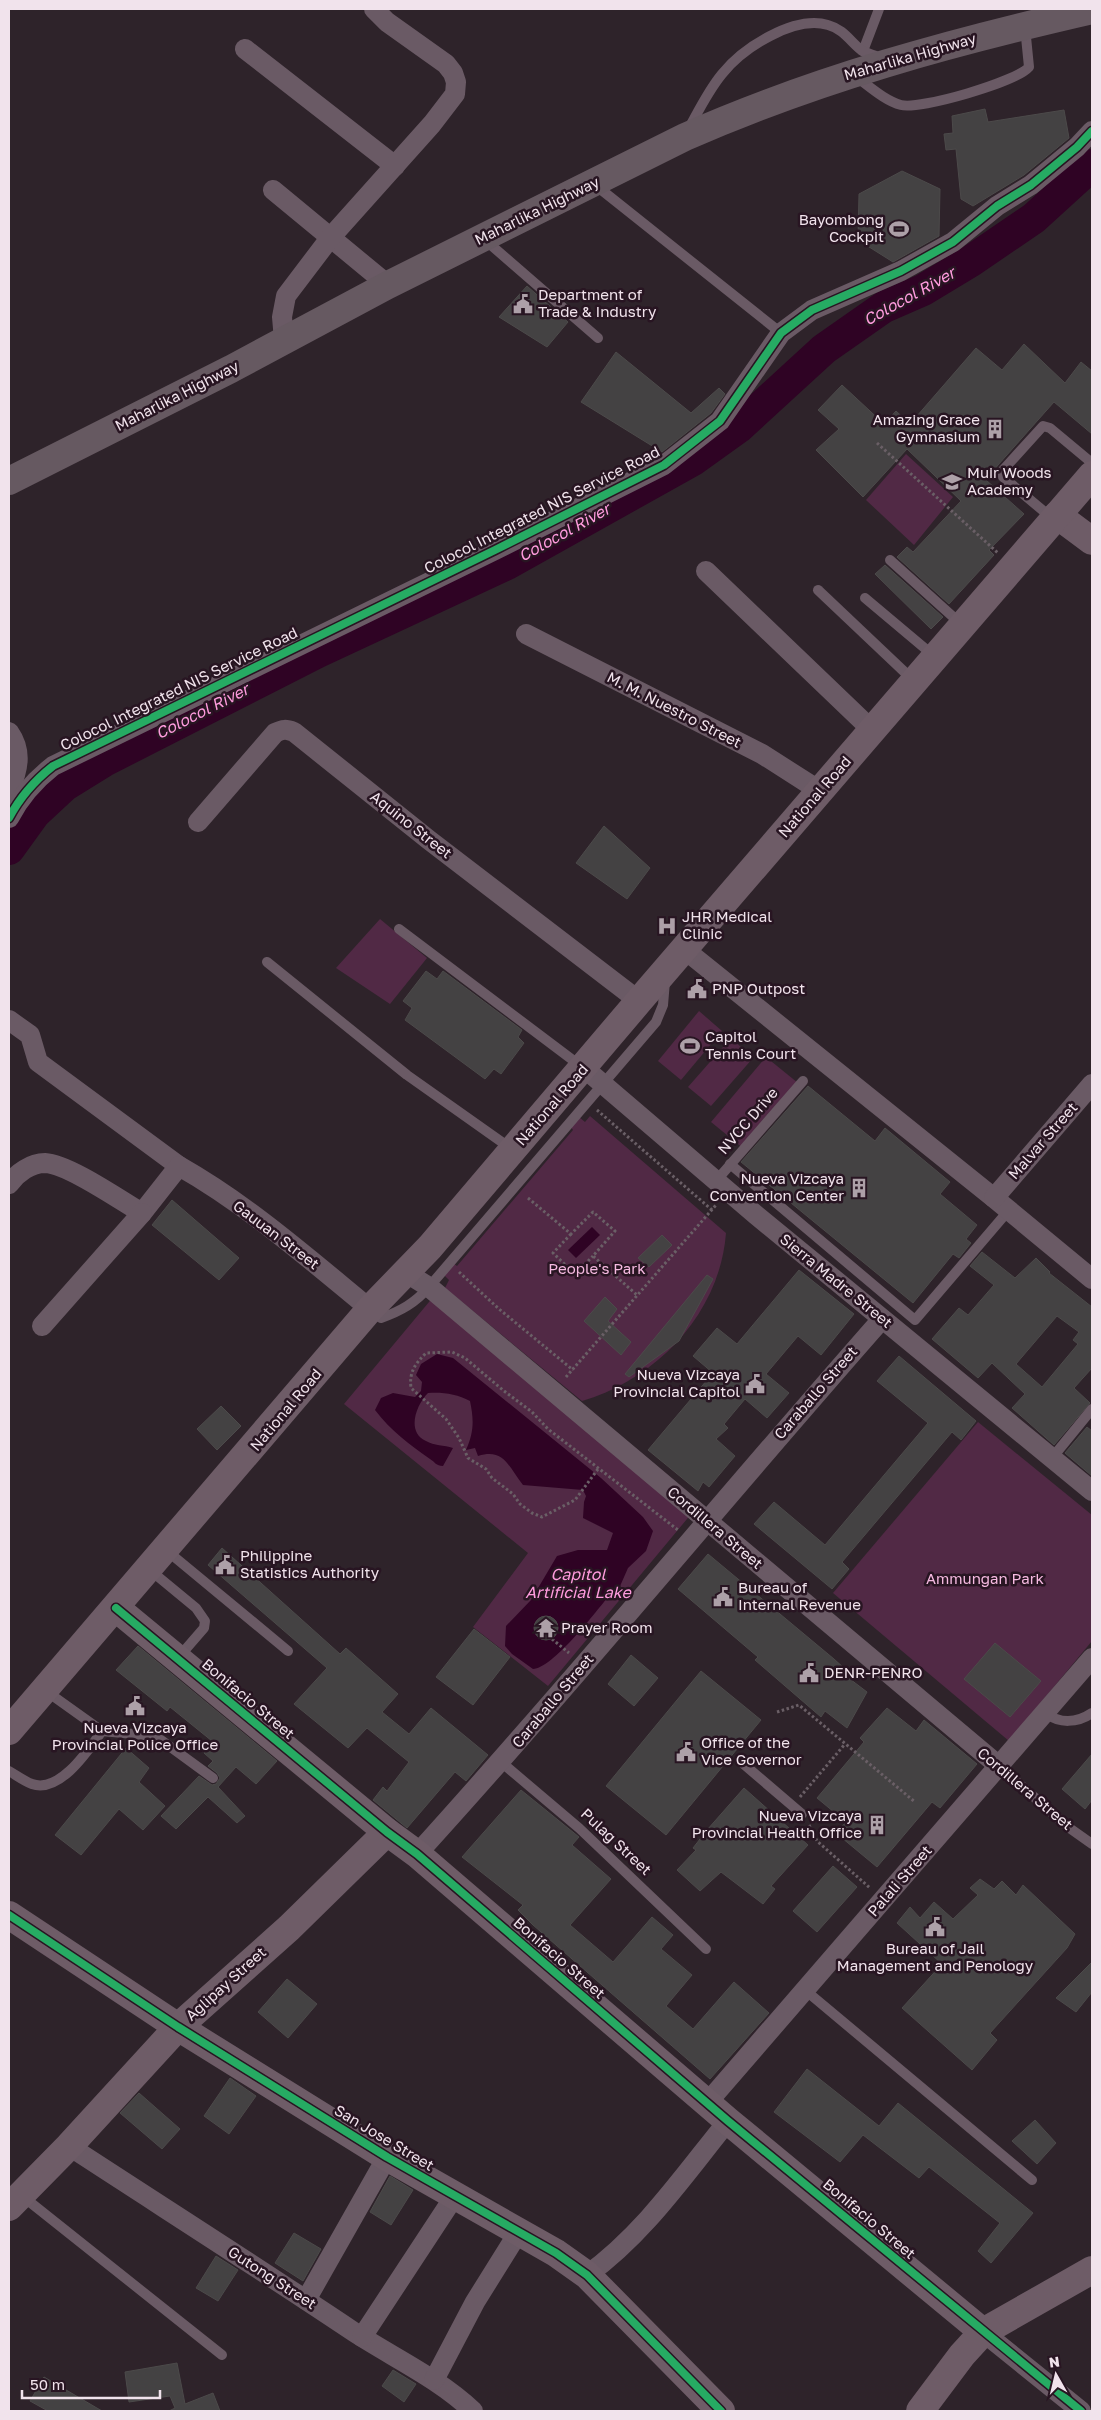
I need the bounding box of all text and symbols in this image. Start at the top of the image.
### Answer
street label: Maharlika Highway [842,28,978,83]
street label: Maharlika Highway [471,172,602,248]
place label: Bayombong Cockpit [799,210,884,245]
sports icon: Bayombong Cockpit [888,218,910,240]
water label: Colocol River [860,261,961,329]
place label: Department of Trade & Industry [538,285,657,320]
public building icon: Department of Trade & Industry [512,293,534,315]
street label: Maharlika Highway [112,356,242,434]
place label: Amazing Grace Gymnasium [873,410,980,445]
building icon: Amazing Grace Gymnasium [984,418,1006,440]
street label: Colocol Integrated NIS Service Road [421,442,662,577]
place label: Muir Woods Academy [967,463,1052,498]
school or university icon: Muir Woods Academy [941,471,963,493]
water label: Colocol River [515,497,616,565]
street label: Colocol Integrated NIS Service Road [57,623,300,754]
street label: M. M. Nuestro Street [604,667,745,751]
water label: Colocol River [152,678,254,743]
street label: National Road [774,752,854,841]
street label: Aquino Street [367,787,456,862]
place label: JHR Medical Clinic [682,907,772,942]
hospital icon: JHR Medical Clinic [656,915,678,937]
public building icon: PNP Outpost [686,978,708,1000]
place label: PNP Outpost [712,979,805,997]
place label: Capitol Tennis Court [705,1027,796,1062]
sports icon: Capitol Tennis Court [679,1035,701,1057]
street label: National Road [511,1060,591,1149]
street label: NVCC Drive [713,1083,781,1157]
street label: Malvar Street [1004,1098,1081,1183]
place label: Nueva Vizcaya Convention Center [709,1169,844,1204]
building icon: Nueva Vizcaya Convention Center [848,1177,870,1199]
street label: Gauuan Street [230,1196,323,1272]
street label: Sierra Madre Street [777,1229,896,1331]
park label: People's Park [548,1259,646,1277]
street label: Caraballo Street [770,1342,860,1442]
street label: National Road [246,1365,325,1454]
place label: Nueva Vizcaya Provincial Capitol [613,1365,740,1400]
public building icon: Nueva Vizcaya Provincial Capitol [744,1373,766,1395]
street label: Cordillera Street [664,1482,767,1572]
place label: Philippine Statistics Authority [240,1546,380,1581]
public building icon: Philippine Statistics Authority [214,1554,236,1576]
water label: Capitol Artificial Lake [525,1564,633,1602]
park label: Ammungan Park [926,1569,1045,1587]
place label: Bureau of Internal Revenue [738,1578,861,1613]
public building icon: Bureau of Internal Revenue [712,1586,734,1608]
temple icon: Prayer Room [535,1617,557,1639]
place label: Prayer Room [561,1618,652,1636]
street label: Caraballo Street [508,1650,597,1751]
street label: Bonifacio Street [199,1654,299,1742]
public building icon: DENR-PENRO [798,1662,820,1684]
place label: DENR-PENRO [824,1663,923,1681]
public building icon: Nueva Vizcaya Provincial Police Office [124,1695,146,1717]
place label: Nueva Vizcaya Provincial Police Office [52,1718,218,1753]
place label: Office of the Vice Governor [701,1733,802,1768]
public building icon: Office of the Vice Governor [675,1741,697,1763]
street label: Cordillera Street [974,1743,1077,1833]
street label: Pulag Street [578,1804,656,1878]
place label: Nueva Vizcaya Provincial Health Office [692,1806,862,1841]
building icon: Nueva Vizcaya Provincial Health Office [866,1814,888,1836]
street label: Palali Street [863,1841,935,1920]
street label: Bonifacio Street [510,1913,609,2002]
public building icon: Bureau of Jail Management and Penology [924,1916,946,1938]
place label: Bureau of Jail Management and Penology [837,1939,1034,1974]
street label: Aglipay Street [181,1942,269,2024]
street label: San Jose Street [331,2100,438,2174]
street label: Bonifacio Street [820,2174,920,2262]
street label: Gutong Street [225,2242,320,2312]
north arrow [1031,2350,1081,2400]
text: N [1048,2352,1061,2371]
scale bar [22,2368,160,2400]
text: 50 m [30,2375,65,2393]

